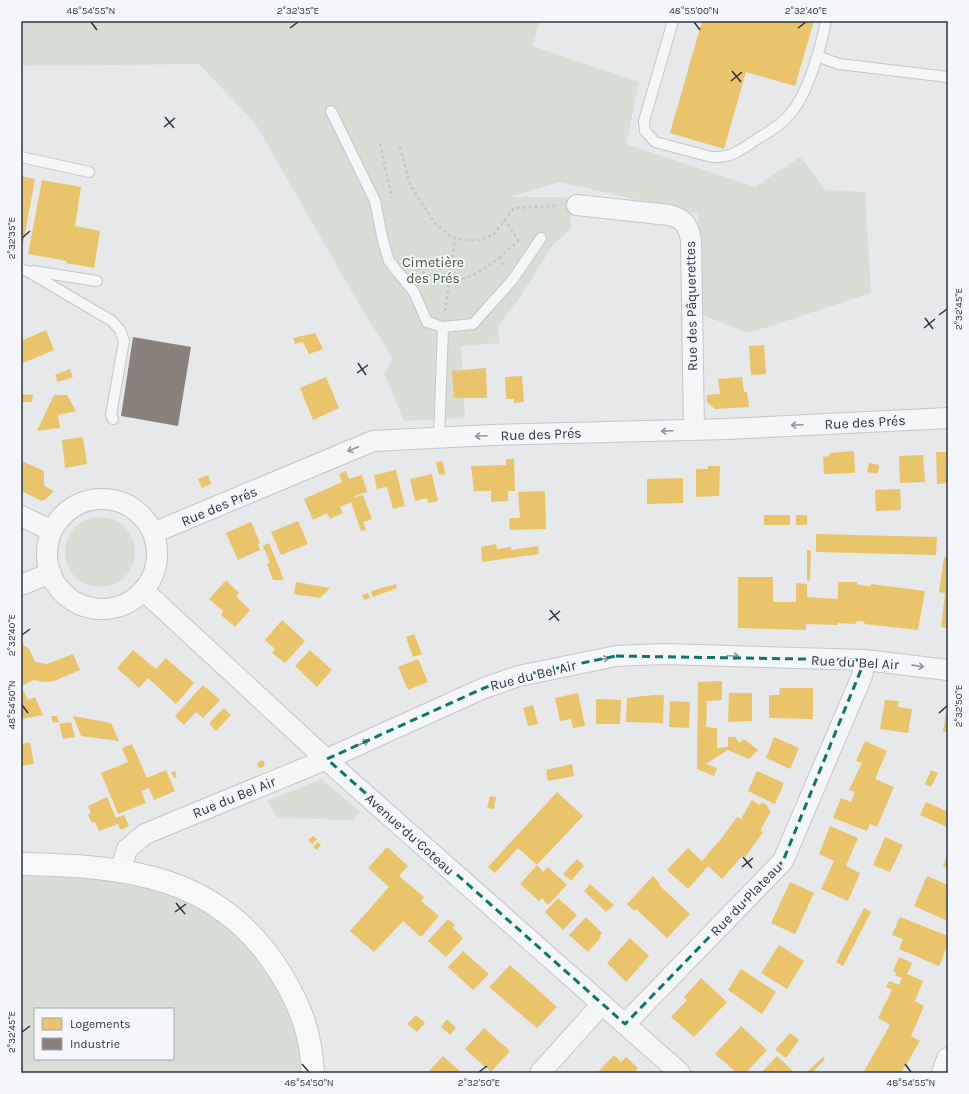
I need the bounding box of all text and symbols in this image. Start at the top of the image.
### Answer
text: 48°54'55"N [67,5,115,17]
text: 2°32'35"E [277,5,319,17]
text: 48°55'00"N [669,5,719,17]
text: 2°32'40"E [785,5,827,17]
text: 2°32'35"E [6,217,18,259]
street label: Rue des Pâquerettes [682,241,701,371]
park label: Cimetière des Prés [402,254,464,287]
text: 2°32'45"E [953,288,965,330]
street label: Rue des Prés [824,412,906,433]
one-way arrow [791,422,804,429]
street label: Rue des Prés [500,425,582,444]
one-way arrow [661,427,674,434]
one-way arrow [475,432,488,439]
one-way arrow [348,446,360,454]
street label: Rue des Prés [179,483,260,530]
text: 2°32'40"E [6,614,18,656]
street label: Rue du Bel Air [811,652,900,673]
one-way arrow [726,653,739,660]
one-way arrow [596,654,609,662]
street label: Rue du Bel Air [488,656,579,694]
one-way arrow [911,662,924,670]
text: 48°54'50"N [6,680,18,730]
text: 2°32'50"E [953,685,965,727]
one-way arrow [357,739,369,747]
street label: Rue du Bel Air [190,773,279,822]
street label: Avenue du Coteau [361,790,458,879]
street label: Rue du Plateau [707,859,786,940]
legend [34,1008,174,1060]
text: 2°32'45"E [6,1011,18,1053]
text: Logements [70,1017,131,1031]
text: Industrie [70,1037,120,1051]
text: 48°54'50"N [284,1077,334,1089]
text: 2°32'50"E [458,1077,500,1089]
text: 48°54'55"N [887,1077,935,1089]

